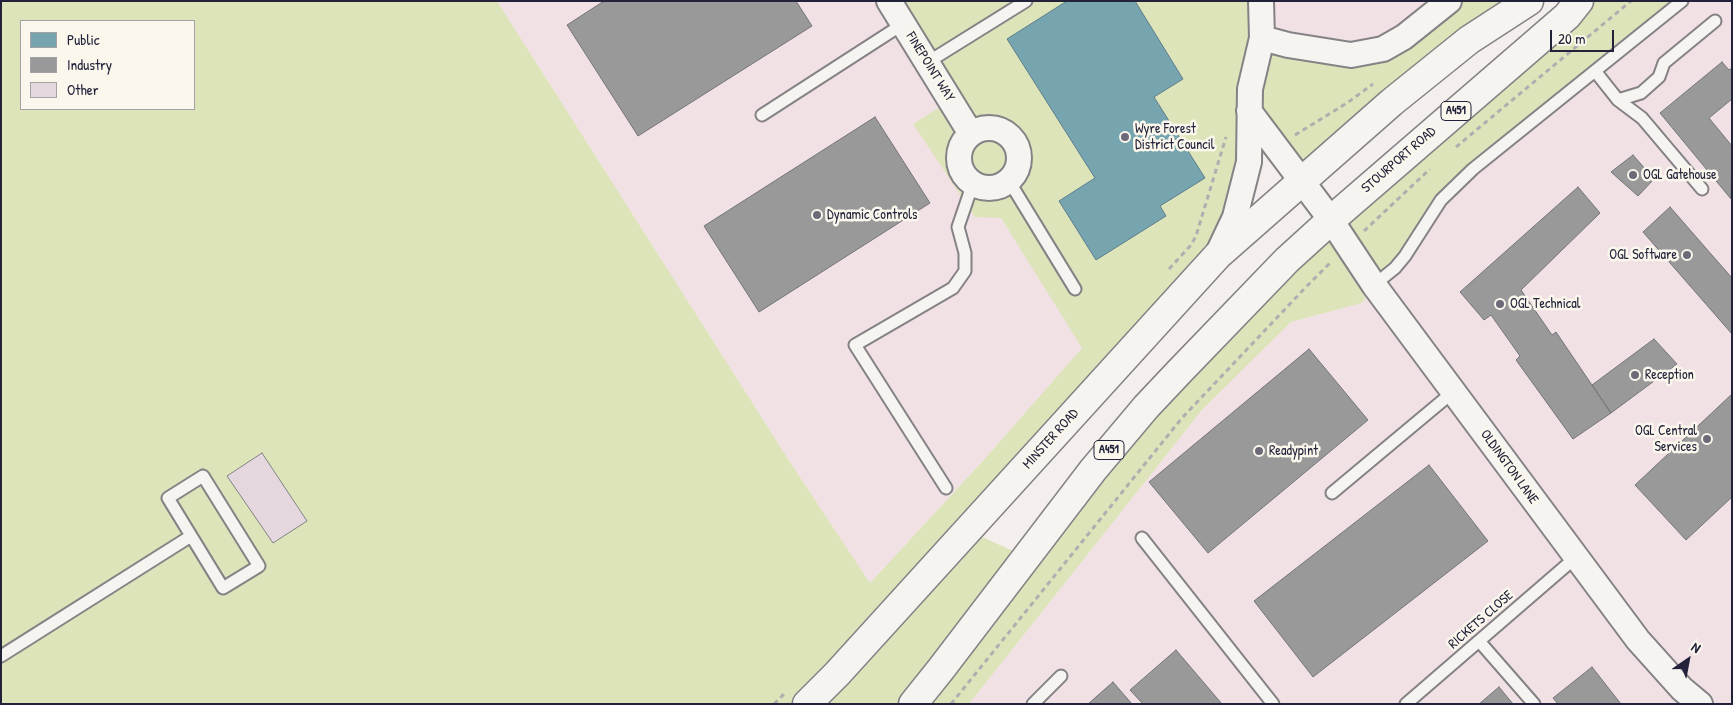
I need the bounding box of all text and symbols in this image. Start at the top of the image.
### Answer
legend [20,20,195,110]
scale bar [1553,20,1617,52]
text: 20 m [1558,28,1585,49]
text: Public [67,29,100,50]
street label: FINEPOINT WAY [902,29,958,105]
text: Industry [67,54,112,75]
text: Other [67,79,99,100]
road number: A451 [1441,102,1471,120]
place label: Wyre Forest District Council [1135,121,1215,154]
street label: STOURPORT ROAD [1358,123,1440,197]
marker: Wyre Forest District Council [1119,131,1131,143]
place label: OGL Gatehouse [1643,167,1717,183]
marker: OGL Gatehouse [1627,169,1639,181]
place label: Dynamic Controls [827,207,917,223]
marker: Dynamic Controls [811,209,823,221]
place label: OGL Software [1609,247,1677,263]
marker: OGL Software [1681,249,1693,261]
place label: OGL Technical [1510,296,1580,312]
marker: OGL Technical [1494,298,1506,310]
place label: Reception [1645,367,1694,383]
marker: Reception [1629,369,1641,381]
street label: MINSTER ROAD [1020,405,1082,473]
place label: OGL Central Services [1635,423,1697,456]
street label: OLDINGTON LANE [1476,427,1542,507]
marker: OGL Central Services [1701,433,1713,445]
road number: A451 [1094,440,1124,460]
place label: Readypint [1269,443,1318,459]
marker: Readypint [1253,445,1265,457]
street label: RICKETS CLOSE [1445,587,1517,653]
north arrow [1663,635,1713,685]
text: N [1688,637,1705,657]

